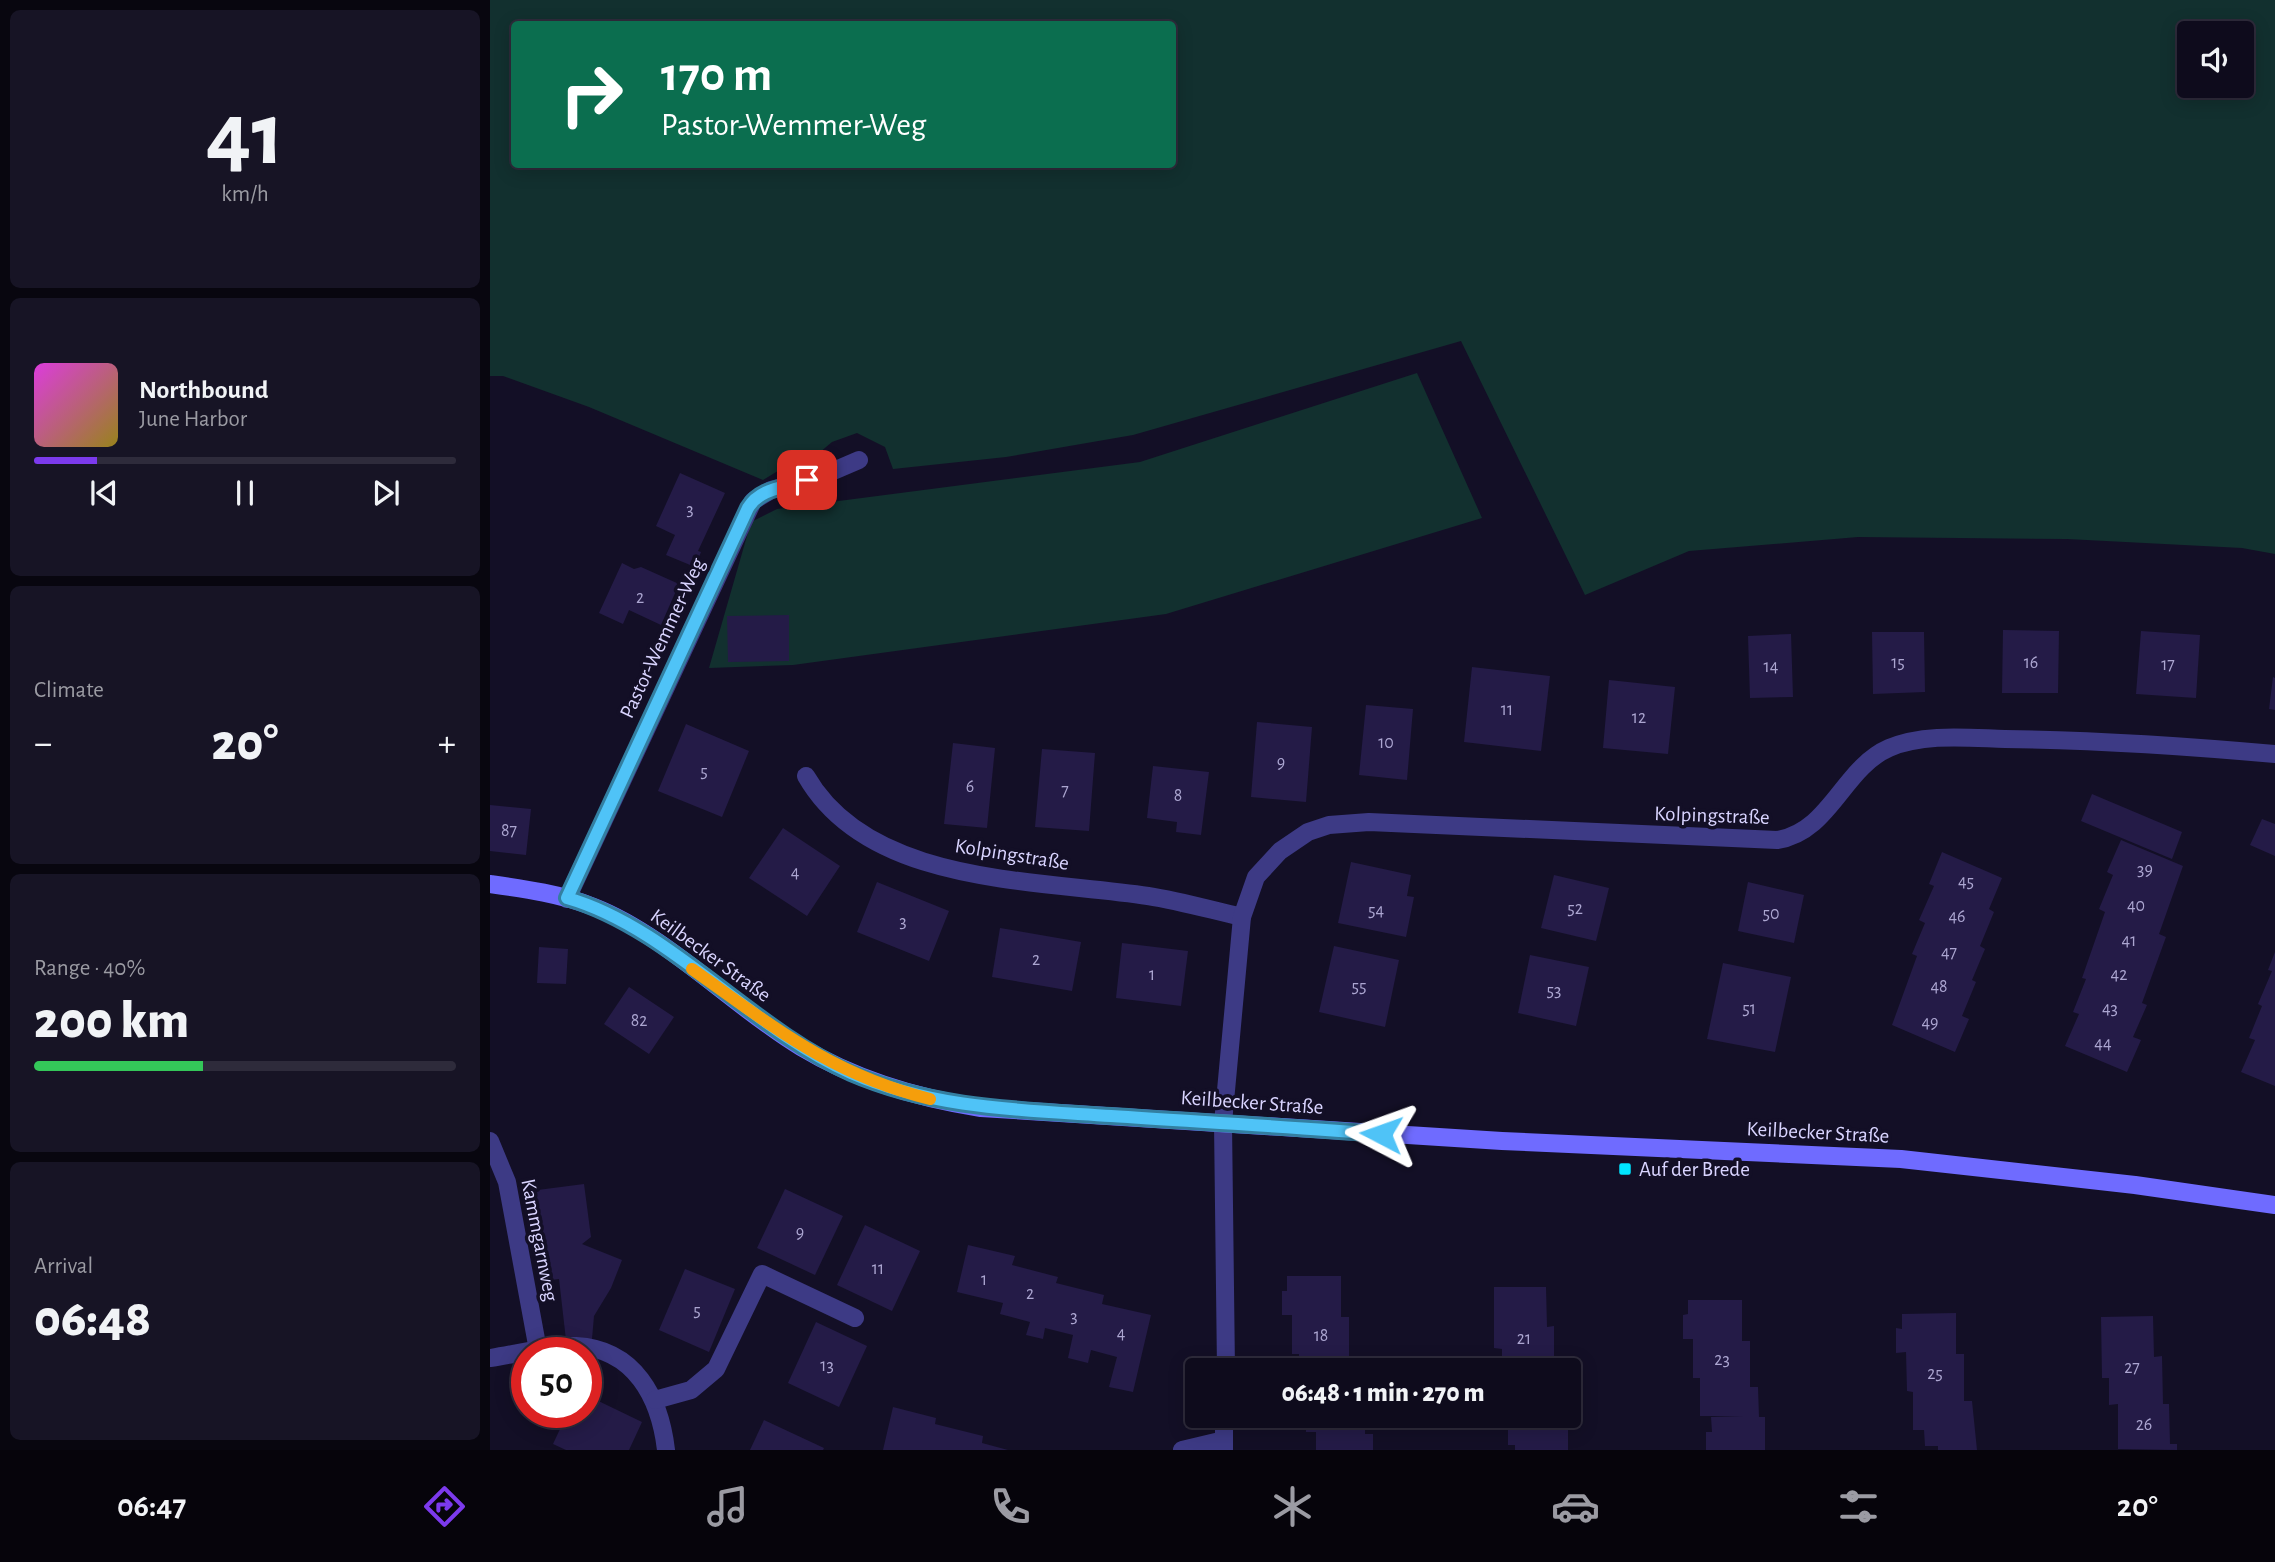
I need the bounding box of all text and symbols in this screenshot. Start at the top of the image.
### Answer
map controls [2177,21,2254,98]
button: sound [2177,21,2254,98]
icon: right [546,49,637,140]
text: 170 m [661,51,772,100]
text: 41 [206,90,284,181]
text: Pastor-Wemmer-Weg [661,109,926,141]
text: km/h [221,183,269,206]
text: Northbound [139,377,268,403]
text: June Harbor [139,408,247,431]
pin [777,450,837,510]
icon: arrive [788,461,826,499]
icon: previous [85,474,123,512]
icon: pause [226,474,264,512]
icon: next [367,474,405,512]
house number: 3 [686,501,694,519]
street label: Pastor-Wemmer-Weg [616,554,709,722]
house number: 2 [636,589,644,607]
house number: 15 [1891,654,1905,672]
house number: 16 [2024,654,2038,672]
house number: 17 [2161,656,2175,674]
house number: 14 [1764,658,1779,676]
text: Climate [34,679,104,702]
house number: 11 [1501,701,1513,719]
house number: 12 [1632,709,1646,727]
text: 20° [211,717,279,769]
text: − [34,725,52,763]
text: + [438,725,456,763]
house number: 10 [1378,734,1394,752]
house number: 9 [1277,754,1285,772]
house number: 5 [700,763,708,781]
house number: 6 [966,778,974,796]
house number: 7 [1061,782,1069,800]
house number: 8 [1174,787,1182,805]
street label: Kolpingstraße [1654,803,1770,828]
house number: 87 [501,822,517,840]
street label: Kolpingstraße [953,835,1071,874]
house number: 39 [2137,861,2153,879]
house number: 4 [791,864,800,882]
house number: 45 [1958,873,1974,891]
house number: 40 [2127,897,2145,915]
house number: 52 [1567,900,1583,918]
house number: 54 [1368,902,1384,920]
street label: Keilbecker Straße [647,905,775,1006]
house number: 50 [1762,905,1780,923]
house number: 46 [1948,908,1966,926]
house number: 3 [899,913,907,931]
house number: 41 [2122,932,2136,950]
house number: 47 [1941,944,1957,962]
house number: 2 [1032,951,1040,969]
text: Range · 40% [34,957,145,980]
house number: 1 [1149,966,1155,984]
house number: 42 [2111,966,2127,984]
house number: 55 [1351,978,1367,996]
house number: 48 [1930,978,1948,996]
house number: 53 [1547,982,1561,1000]
text: 200 km [34,995,189,1047]
house number: 51 [1742,1000,1756,1018]
house number: 43 [2102,1000,2118,1018]
house number: 82 [631,1012,647,1030]
house number: 49 [1921,1014,1939,1032]
house number: 44 [2094,1035,2112,1053]
street label: Keilbecker Straße [1180,1087,1324,1118]
position arrow [1344,1097,1418,1171]
street label: Keilbecker Straße [1746,1118,1890,1147]
place label: Auf der Brede [1639,1159,1750,1180]
marker: Auf der Brede [1617,1161,1633,1177]
street label: Kammgarnweg [517,1177,562,1304]
house number: 9 [796,1224,804,1242]
text: Arrival [34,1255,93,1278]
house number: 11 [872,1260,884,1278]
house number: 1 [981,1271,987,1289]
house number: 2 [1026,1285,1034,1303]
text: 06:48 [34,1293,151,1345]
house number: 5 [693,1302,701,1320]
house number: 3 [1070,1308,1078,1326]
house number: 4 [1117,1325,1126,1343]
house number: 18 [1314,1327,1328,1345]
house number: 21 [1517,1330,1531,1348]
speed limit sign: 50 [511,1337,602,1428]
house number: 23 [1714,1351,1730,1369]
house number: 13 [820,1357,834,1375]
house number: 27 [2124,1359,2140,1377]
house number: 25 [1927,1365,1943,1383]
text: 06:48 · 1 min · 270 m [1281,1380,1485,1406]
house number: 26 [2136,1416,2152,1434]
icon: directions [420,1482,469,1531]
icon: music [703,1482,752,1531]
icon: phone [986,1482,1035,1531]
icon: climate [1268,1482,1317,1531]
icon: car [1551,1482,1600,1531]
icon: filters [1834,1482,1883,1531]
text: 06:47 [117,1490,186,1522]
text: 20° [2117,1490,2158,1522]

